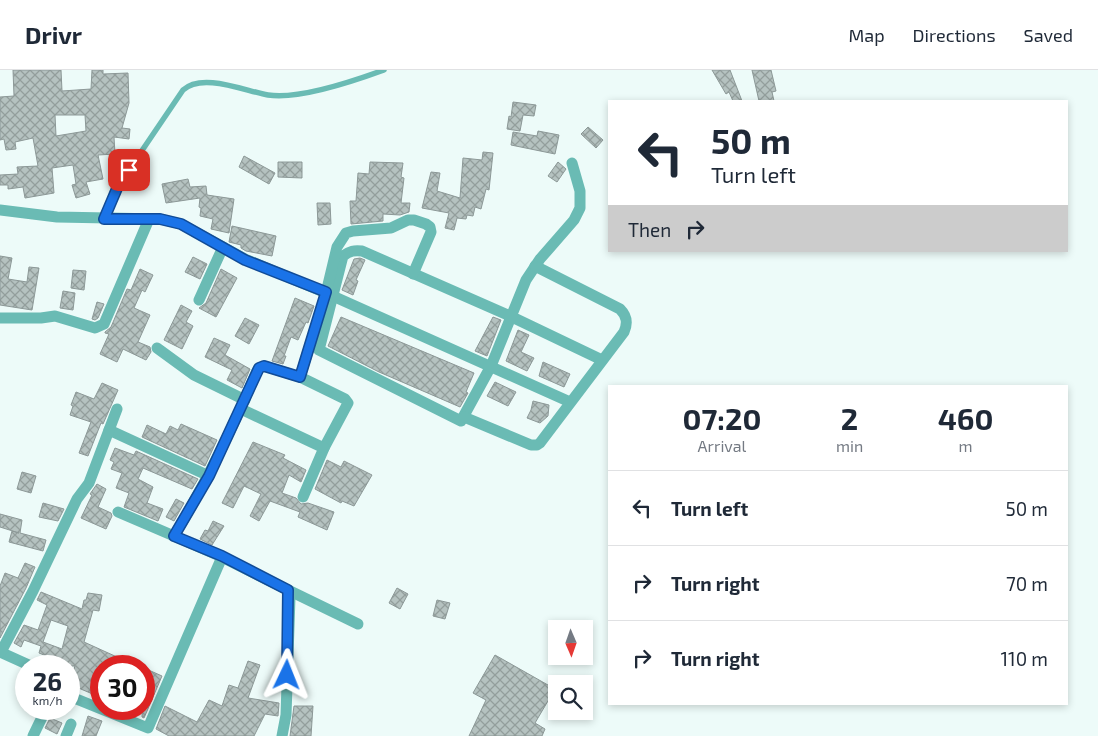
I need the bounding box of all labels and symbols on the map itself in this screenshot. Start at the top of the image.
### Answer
pin [108,149,150,191]
north arrow [548,620,592,665]
position arrow [260,648,312,700]
speed limit sign: 30 [90,655,155,720]

